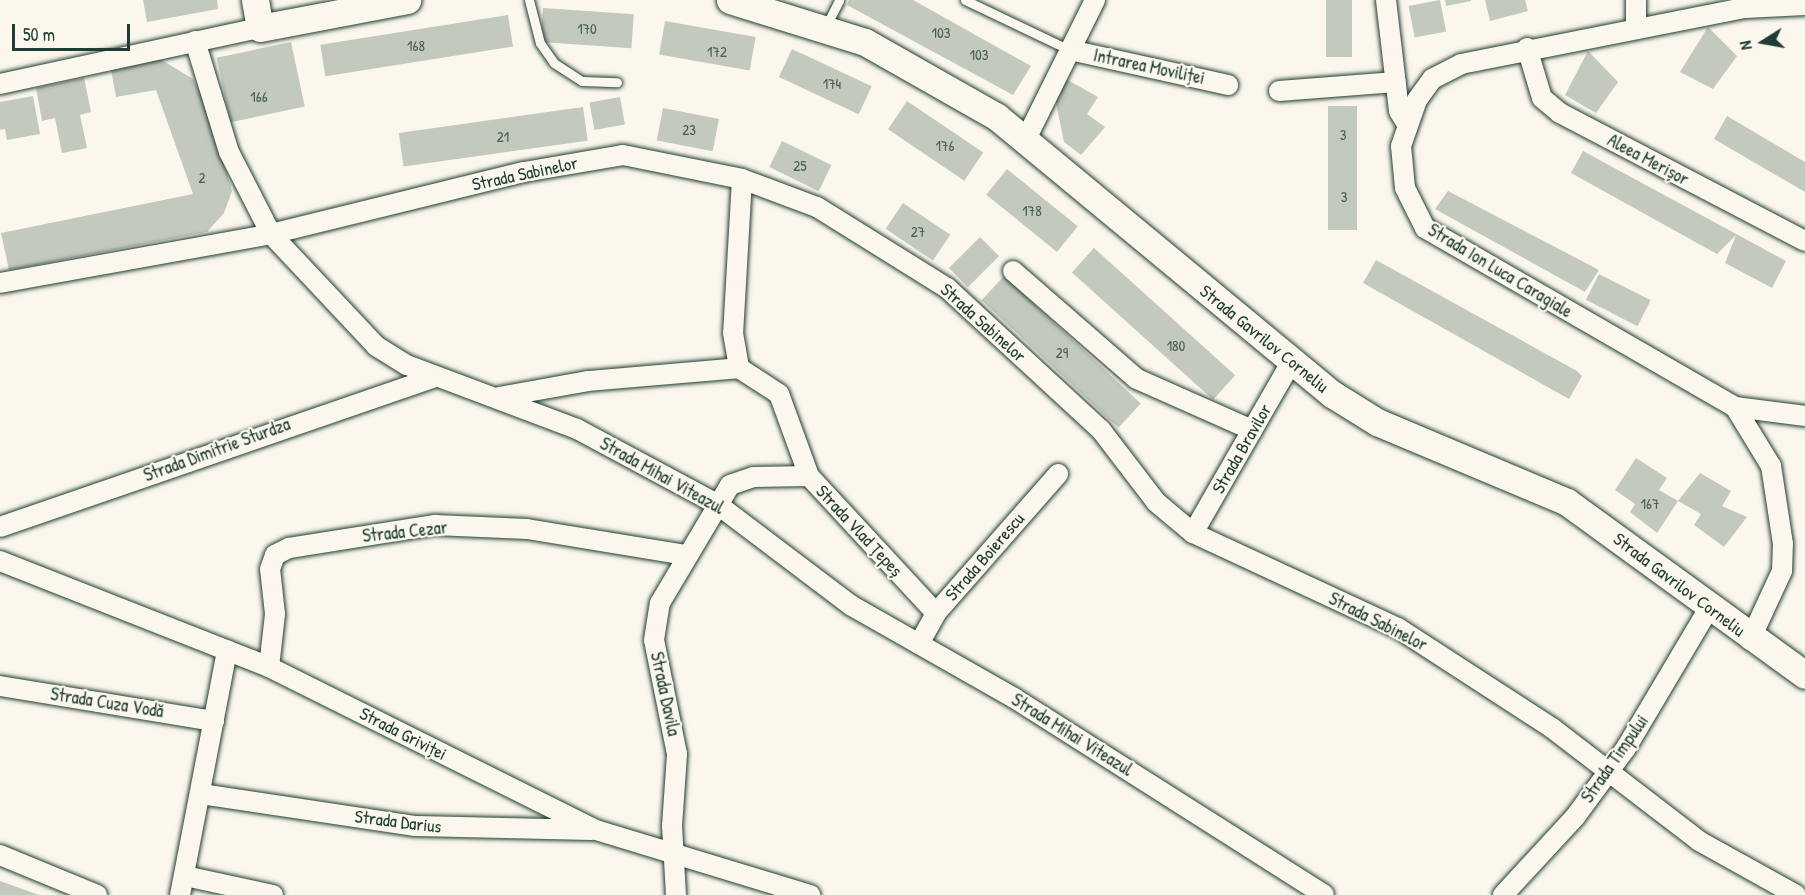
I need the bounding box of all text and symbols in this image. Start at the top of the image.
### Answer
scale bar [15,12,134,50]
north arrow [1733,12,1793,72]
house number: 170 [577,20,597,38]
text: 50 m [23,22,55,47]
house number: 103 [932,24,950,42]
house number: 168 [407,37,425,55]
text: N [1734,39,1757,52]
house number: 172 [707,43,727,61]
street label: Intrarea Moviliței [1091,45,1207,89]
house number: 103 [970,46,988,64]
house number: 174 [823,75,841,93]
house number: 166 [250,88,268,106]
house number: 23 [682,121,696,139]
house number: 3 [1340,126,1346,144]
house number: 21 [497,128,509,146]
street label: Aleea Merișor [1604,130,1692,190]
house number: 176 [936,137,954,155]
street label: Strada Sabinelor [470,152,580,196]
house number: 25 [793,157,807,175]
house number: 2 [198,169,206,187]
house number: 3 [1341,188,1347,206]
house number: 178 [1022,202,1042,220]
street label: Strada Ion Luca Caragiale [1424,219,1576,323]
house number: 27 [911,223,925,241]
street label: Strada Sabinelor [936,279,1030,367]
street label: Strada Gavrilov Corneliu [1195,280,1333,398]
house number: 180 [1167,337,1185,355]
house number: 29 [1056,344,1068,362]
street label: Strada Bravilor [1208,400,1276,498]
street label: Strada Dimitrie Sturdza [141,413,293,487]
street label: Strada Mihai Viteazul [596,433,728,519]
street label: Strada Vlad Țepeș [811,481,907,581]
house number: 167 [1641,495,1659,513]
street label: Strada Boierescu [941,509,1029,605]
street label: Strada Cezar [361,517,449,547]
street label: Strada Gavrilov Corneliu [1609,528,1749,642]
street label: Strada Sabinelor [1325,588,1431,656]
street label: Strada Davila [646,650,684,738]
street label: Strada Cuza Vodă [49,683,165,723]
street label: Strada Mihai Viteazul [1008,689,1136,781]
street label: Strada Griviței [356,703,450,765]
street label: Strada Timpului [1577,711,1653,807]
street label: Strada Darius [353,806,443,838]

